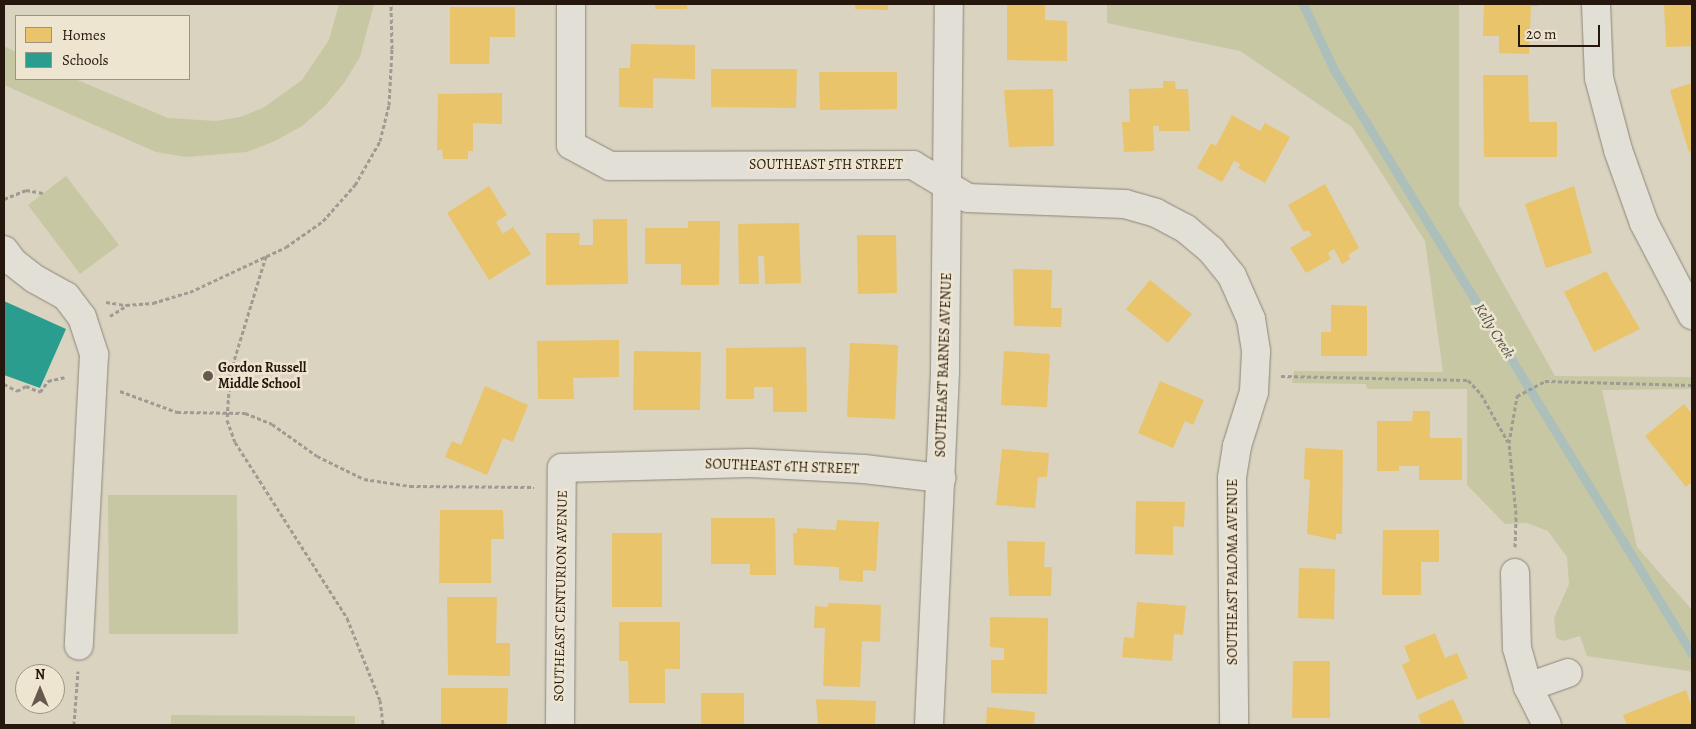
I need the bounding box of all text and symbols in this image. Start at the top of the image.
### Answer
legend [15,15,190,80]
scale bar [1521,15,1604,47]
text: 20 m [1526,24,1557,44]
text: Homes [62,25,106,45]
text: Schools [62,50,109,70]
street label: SOUTHEAST 5TH STREET [749,157,903,173]
street label: SOUTHEAST BARNES AVENUE [932,272,956,458]
water label: Kelly Creek [1470,300,1518,362]
place label: Gordon Russell Middle School [218,360,306,392]
marker: Gordon Russell Middle School [202,370,214,382]
street label: SOUTHEAST 6TH STREET [705,456,859,478]
street label: SOUTHEAST PALOMA AVENUE [1225,479,1241,665]
street label: SOUTHEAST CENTURION AVENUE [551,490,571,702]
north arrow [15,664,65,714]
text: N [35,665,45,684]

